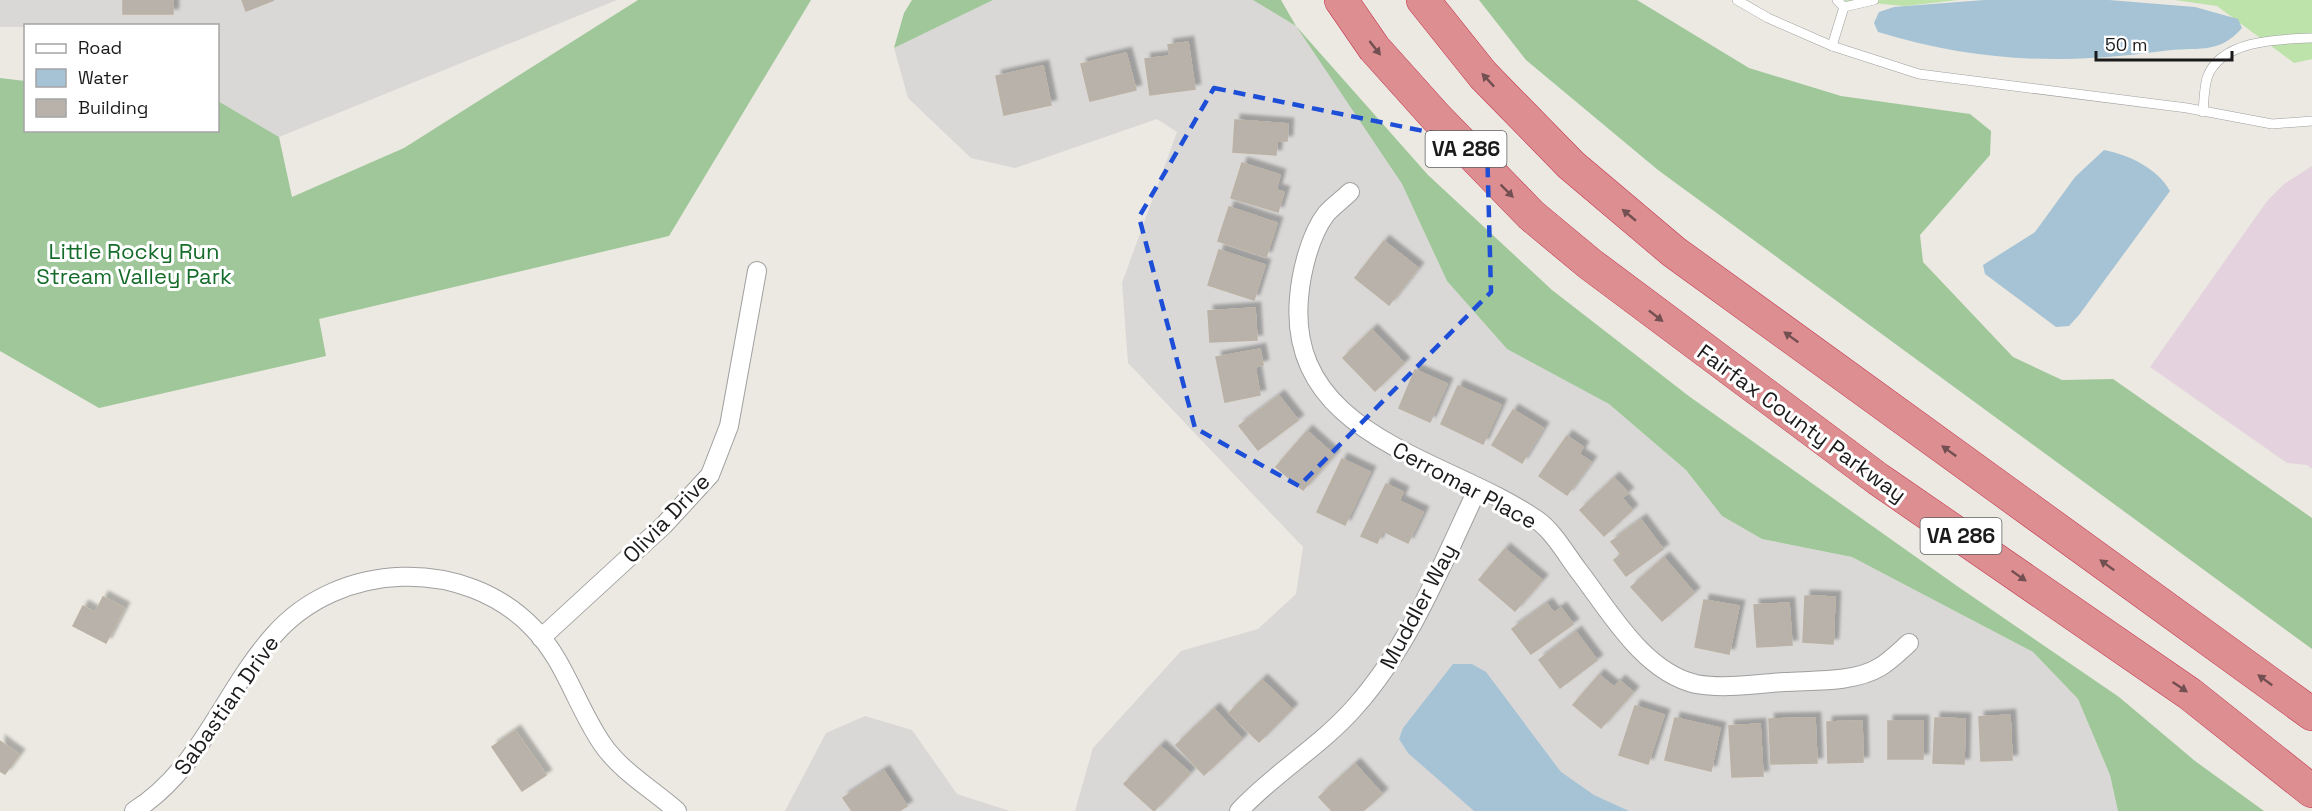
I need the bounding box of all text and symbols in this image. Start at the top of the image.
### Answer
legend [24,24,219,132]
scale bar [2096,24,2232,62]
text: 50 m [2105,33,2147,56]
text: Road [78,36,122,59]
one-way arrow [1369,39,1381,55]
text: Water [78,66,129,89]
one-way arrow [1482,73,1495,88]
text: Building [78,96,148,119]
road number: VA 286 [1426,131,1506,167]
one-way arrow [1500,184,1514,199]
one-way arrow [1621,208,1637,221]
park label: Little Rocky Run Stream Valley Park [36,237,232,290]
one-way arrow [1648,309,1663,321]
one-way arrow [1783,331,1799,343]
street label: Fairfax County Parkway [1692,338,1912,508]
street label: Cerromar Place [1388,435,1542,535]
one-way arrow [1941,445,1957,457]
street label: Olivia Drive [616,467,716,569]
road number: VA 286 [1920,518,2002,554]
street label: Muddler Way [1373,539,1463,673]
one-way arrow [2100,559,2116,571]
one-way arrow [2011,570,2027,581]
street label: Sabastian Drive [167,630,285,780]
one-way arrow [2257,674,2272,686]
one-way arrow [2171,681,2187,693]

